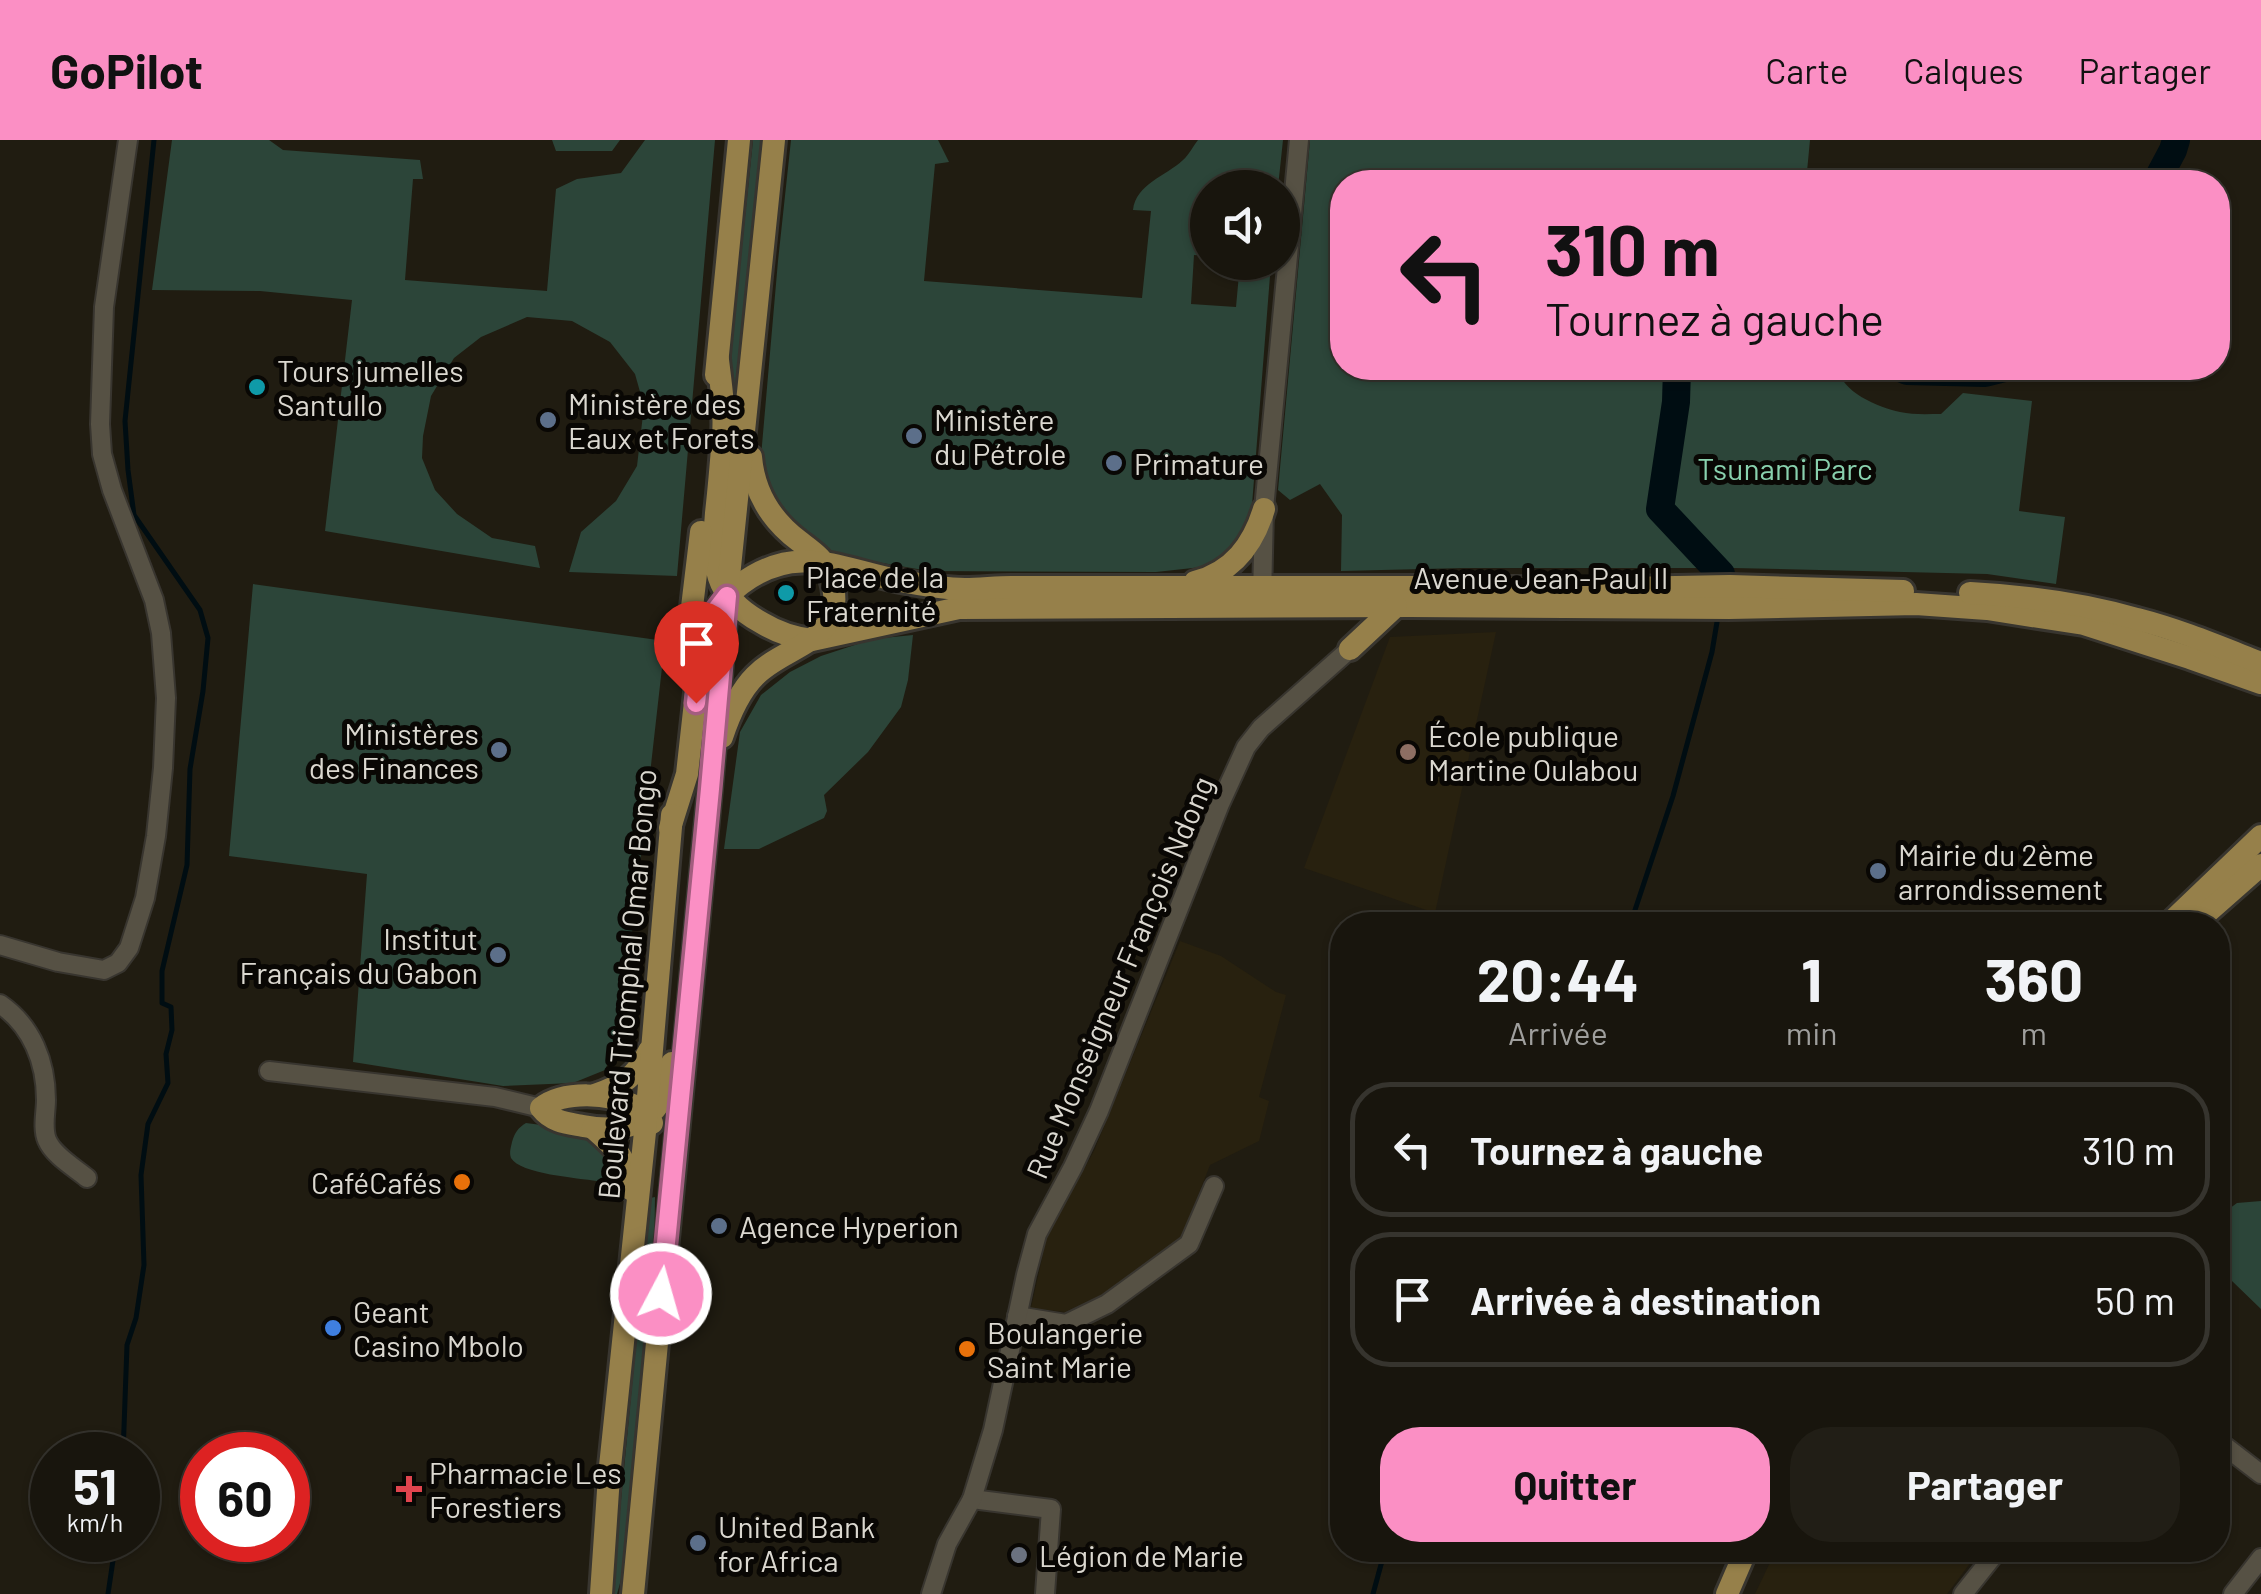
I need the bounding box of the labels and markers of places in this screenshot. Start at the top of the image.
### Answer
place label: Tours jumelles Santullo [277,352,464,422]
marker: Tours jumelles Santullo [246,376,268,398]
place label: Ministère des Eaux et Forets [568,385,755,455]
place label: Ministère du Pétrole [934,401,1066,471]
marker: Ministère des Eaux et Forets [537,409,559,431]
marker: Ministère du Pétrole [903,425,925,447]
place label: Primature [1134,445,1264,481]
marker: Primature [1103,452,1125,474]
place label: Place de la Fraternité [806,558,944,628]
marker: Place de la Fraternité [775,582,797,604]
pin [654,601,739,704]
place label: Ministères des Finances [309,715,479,785]
place label: École publique Martine Oulabou [1428,717,1638,787]
marker: Ministères des Finances [488,739,510,761]
marker: École publique Martine Oulabou [1397,741,1419,763]
place label: Mairie du 2ème arrondissement [1898,836,2103,906]
marker: Mairie du 2ème arrondissement [1867,860,1889,882]
place label: Institut Français du Gabon [240,920,478,990]
marker: Institut Français du Gabon [487,944,509,966]
place label: CaféCafés [311,1164,442,1200]
marker: CaféCafés [451,1171,473,1193]
place label: Agence Hyperion [739,1208,959,1244]
marker: Agence Hyperion [708,1215,730,1237]
place label: Geant Casino Mbolo [353,1293,524,1363]
place label: Boulangerie Saint Marie [987,1314,1143,1384]
marker: Geant Casino Mbolo [322,1317,344,1339]
marker: Boulangerie Saint Marie [956,1338,978,1360]
place label: Pharmacie Les Forestiers [429,1454,622,1524]
marker: Pharmacie Les Forestiers [398,1478,420,1500]
place label: United Bank for Africa [718,1508,875,1578]
marker: United Bank for Africa [687,1532,709,1554]
place label: Légion de Marie [1039,1537,1244,1573]
marker: Légion de Marie [1008,1544,1030,1566]

